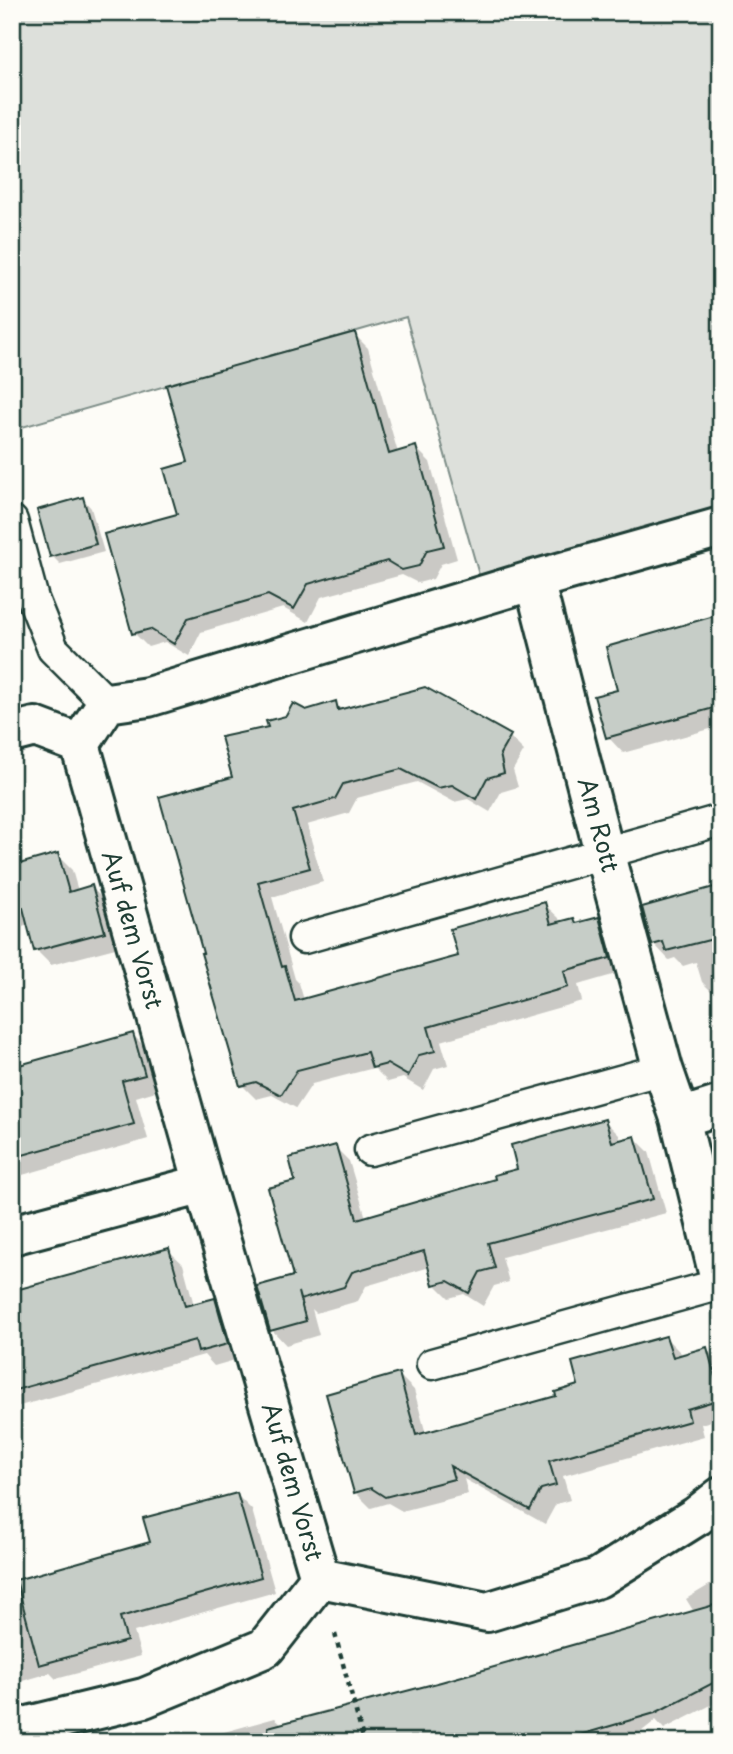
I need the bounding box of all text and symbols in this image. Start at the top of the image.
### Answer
street label: Am Rott [570,773,630,876]
street label: Auf dem Vorst [94,846,174,1013]
street label: Auf dem Vorst [254,1398,334,1565]

